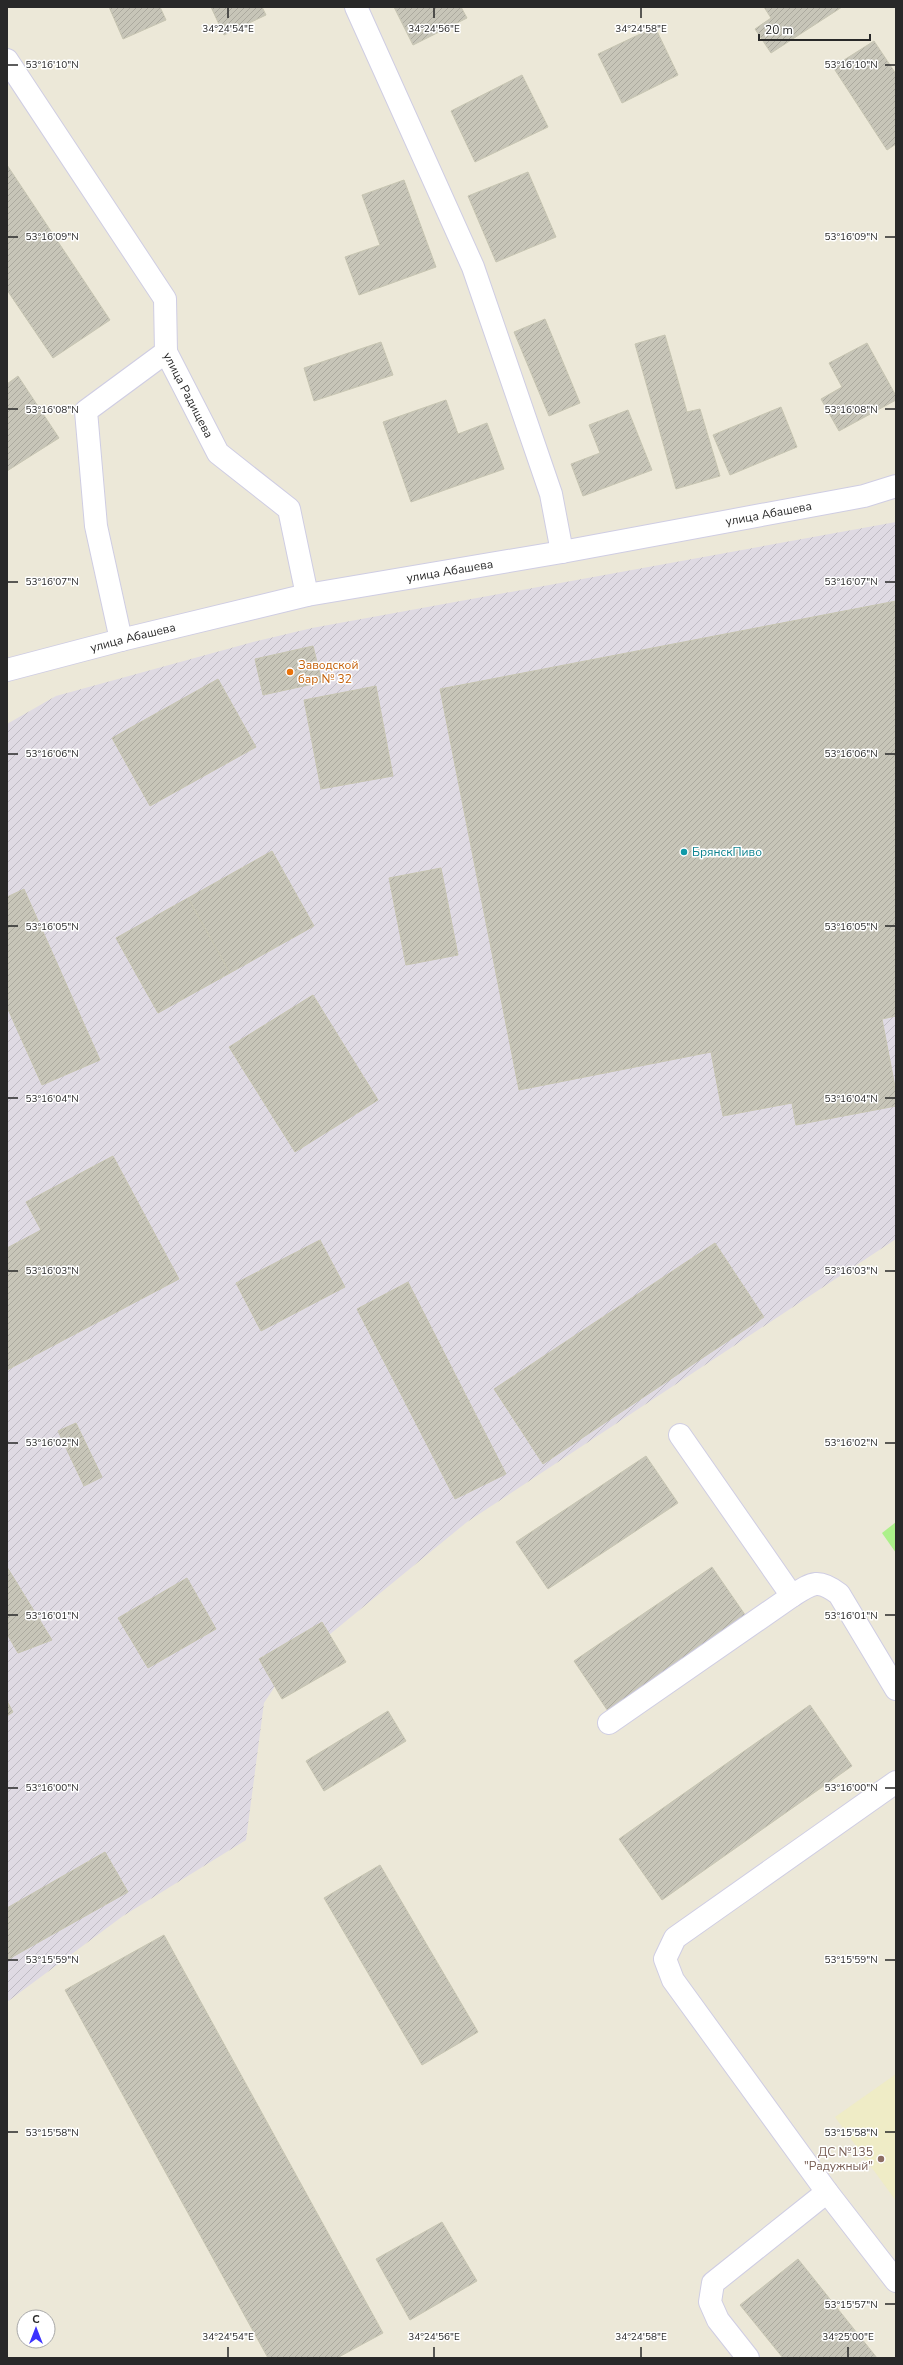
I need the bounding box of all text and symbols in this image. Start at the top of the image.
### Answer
scale bar [759,16,870,42]
text: 34°24'54"E [202,22,254,36]
text: 34°24'56"E [408,22,460,36]
text: 34°24'58"E [615,22,667,36]
text: 20 m [765,22,793,38]
text: 53°16'10"N [25,58,79,72]
text: 53°16'10"N [824,58,878,72]
text: 53°16'09"N [25,230,79,244]
text: 53°16'09"N [824,230,878,244]
street label: улица Радищева [160,350,217,441]
text: 53°16'08"N [25,403,79,417]
text: 53°16'08"N [824,403,878,417]
street label: улица Абашева [724,498,813,530]
street label: улица Абашева [405,556,494,586]
text: 53°16'07"N [25,575,79,589]
text: 53°16'07"N [824,575,878,589]
street label: улица Абашева [88,619,177,656]
place label: Заводской бар № 32 [298,657,358,687]
marker: Заводской бар № 32 [285,667,295,677]
text: 53°16'06"N [25,747,79,761]
text: 53°16'06"N [824,747,878,761]
place label: БрянскПиво [692,844,762,860]
marker: БрянскПиво [679,847,689,857]
text: 53°16'05"N [25,920,79,934]
text: 53°16'05"N [824,920,878,934]
text: 53°16'04"N [25,1092,79,1106]
text: 53°16'04"N [824,1092,878,1106]
text: 53°16'03"N [25,1264,79,1278]
text: 53°16'03"N [824,1264,878,1278]
text: 53°16'02"N [25,1436,79,1450]
text: 53°16'02"N [824,1436,878,1450]
text: 53°16'01"N [25,1609,79,1623]
text: 53°16'01"N [824,1609,878,1623]
text: 53°16'00"N [25,1781,79,1795]
text: 53°16'00"N [824,1781,878,1795]
text: 53°15'59"N [25,1953,79,1967]
text: 53°15'59"N [824,1953,878,1967]
text: 53°15'58"N [25,2126,79,2140]
text: 53°15'58"N [824,2126,878,2140]
place label: ДС №135 "Радужный" [804,2144,873,2174]
marker: ДС №135 "Радужный" [876,2154,886,2164]
text: 53°15'57"N [824,2298,878,2312]
north arrow [16,2309,56,2349]
text: С [32,2312,40,2327]
text: 34°24'54"E [202,2330,254,2344]
text: 34°24'56"E [408,2330,460,2344]
text: 34°24'58"E [615,2330,667,2344]
text: 34°25'00"E [822,2330,874,2344]

